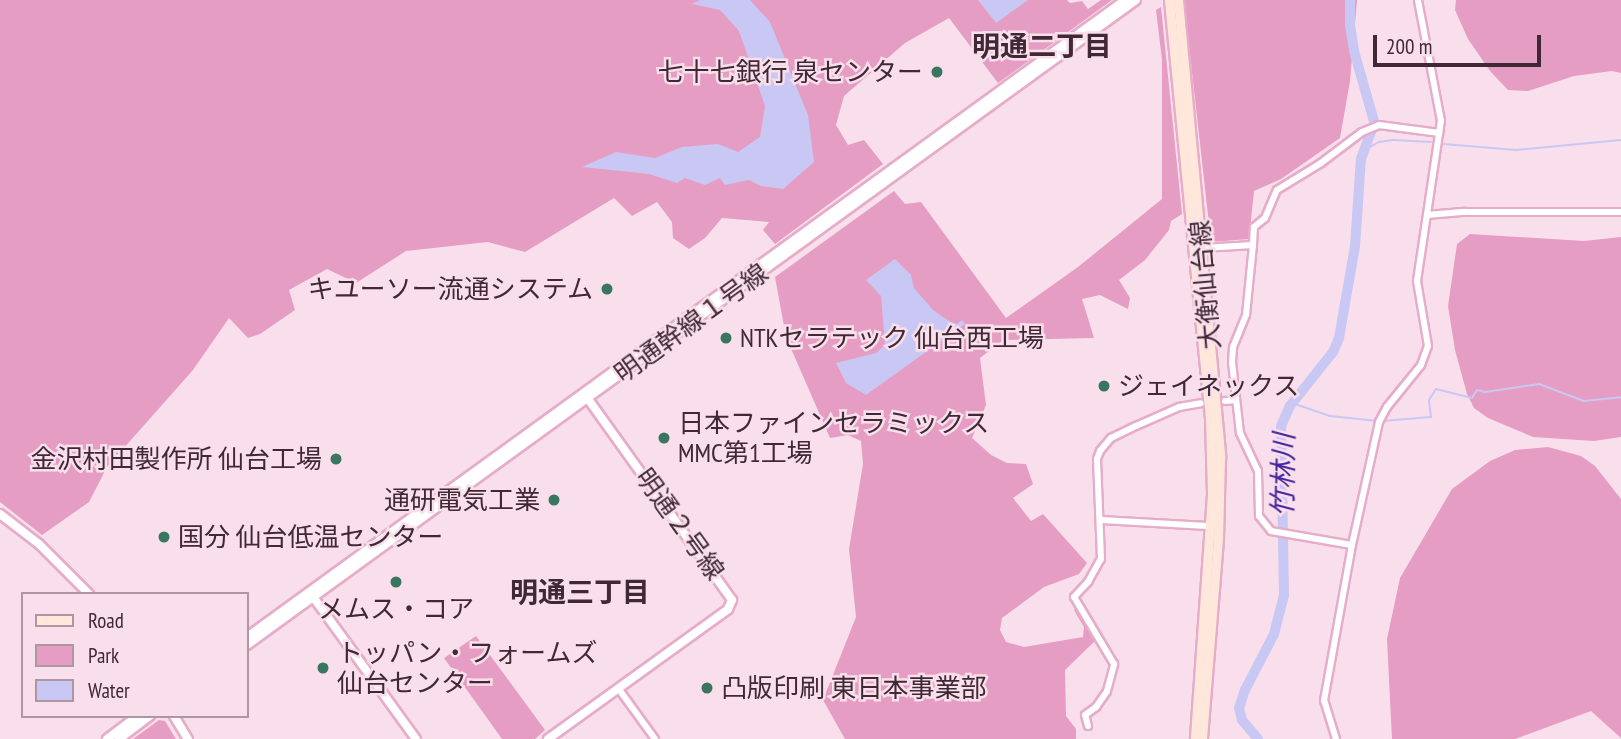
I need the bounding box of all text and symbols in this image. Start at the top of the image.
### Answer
scale bar [1376,21,1544,65]
district label: 明通二丁目 [972,29,1112,63]
text: 200 m [1386,33,1432,60]
place label: 七十七銀行 泉センター [657,56,923,88]
marker: 七十七銀行 泉センター [929,64,945,80]
street label: 大衡仙台線 [1184,219,1226,351]
street label: 明通幹線１号線 [608,257,774,389]
place label: キユーソー流通システム [307,273,593,305]
marker: キユーソー流通システム [599,281,615,297]
place label: NTKセラテック 仙台西工場 [740,322,1044,354]
marker: NTKセラテック 仙台西工場 [718,330,734,346]
place label: ジェイネックス [1118,370,1300,402]
marker: ジェイネックス [1096,378,1112,394]
place label: 日本ファインセラミックス MMC第1工場 [678,407,990,468]
marker: 日本ファインセラミックス MMC第1工場 [656,430,672,446]
water label: 竹林川 [1265,433,1301,517]
place label: 金沢村田製作所 仙台工場 [30,443,322,475]
marker: 金沢村田製作所 仙台工場 [328,451,344,467]
street label: 明通２号線 [629,462,731,586]
place label: 通研電気工業 [384,484,540,516]
marker: 通研電気工業 [546,492,562,508]
place label: 国分 仙台低温センター [178,521,444,553]
marker: 国分 仙台低温センター [156,529,172,545]
marker: メムス・コア [388,574,404,590]
district label: 明通三丁目 [510,575,650,609]
legend [21,592,248,718]
place label: メムス・コア [318,593,474,625]
text: Road [88,607,124,634]
place label: トッパン・フォームズ 仙台センター [337,637,597,698]
text: Park [88,642,119,669]
marker: トッパン・フォームズ 仙台センター [315,660,331,676]
place label: 凸版印刷 東日本事業部 [721,672,987,704]
text: Water [88,677,130,704]
marker: 凸版印刷 東日本事業部 [699,680,715,696]

